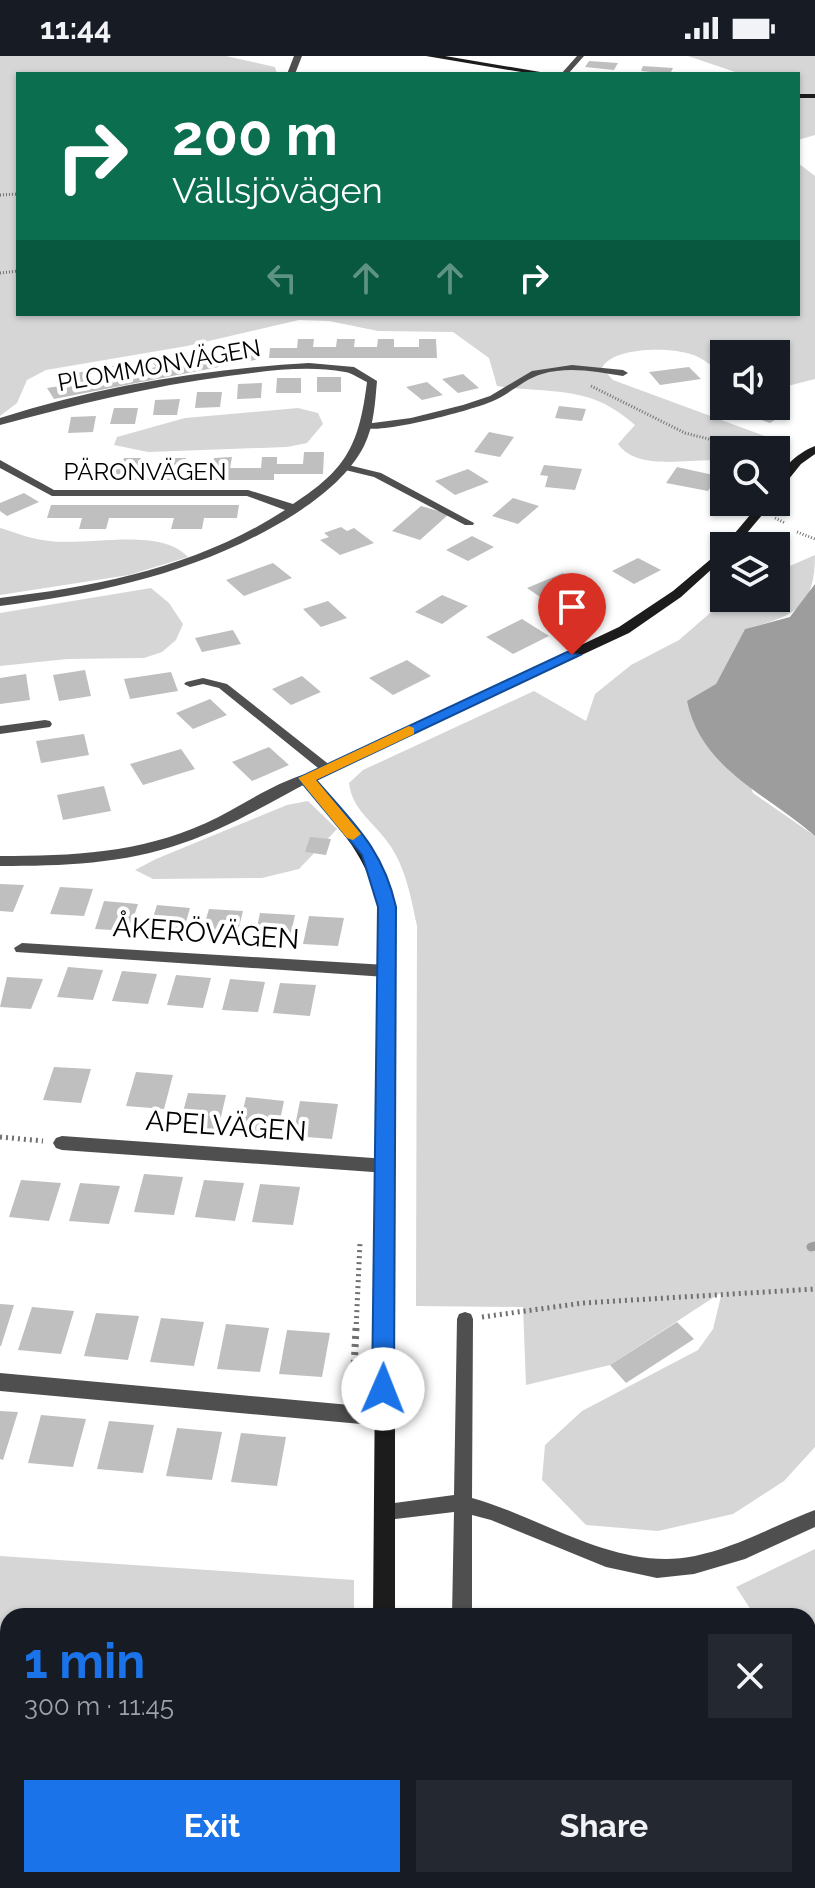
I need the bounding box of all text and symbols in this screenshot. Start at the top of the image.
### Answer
text: 11:44 [40,11,111,46]
text: 200 m [172,102,338,168]
icon: right [40,104,144,208]
text: Vällsjövägen [172,169,383,211]
icon: left [260,256,304,300]
icon: ahead [344,256,388,300]
icon: ahead [428,256,472,300]
icon: right [512,256,556,300]
street label: PLOMMONVÄGEN [55,333,263,397]
map controls [710,340,790,612]
button: sound [710,340,790,420]
button: search [710,436,790,516]
street label: PÄRONVÄGEN [63,457,227,486]
button: layers [710,532,790,612]
pin [538,573,606,655]
icon: arrive [550,585,594,629]
street label: ÅKERÖVÄGEN [112,909,300,956]
street label: APELVÄGEN [144,1104,308,1148]
position arrow [341,1347,425,1431]
text: 1 min [24,1633,145,1689]
button: close [708,1634,792,1718]
text: 300 m · 11:45 [24,1691,174,1721]
button: Exit [24,1780,400,1872]
button: Share [416,1780,792,1872]

